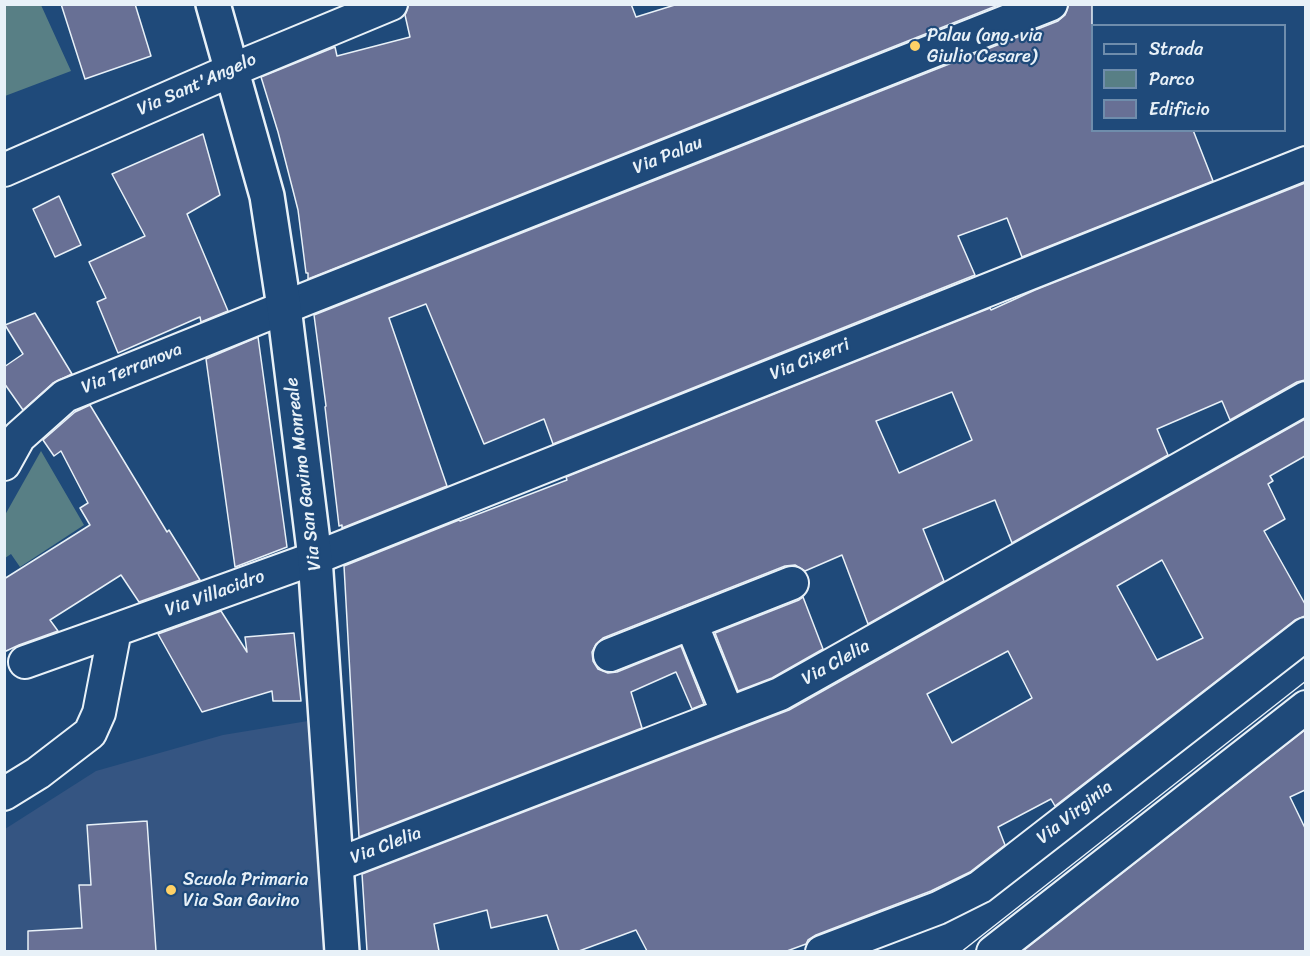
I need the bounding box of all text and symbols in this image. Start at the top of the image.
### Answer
legend [1091,24,1286,132]
place label: Palau (ang. via Giulio Cesare) [927,25,1042,68]
text: Strada [1149,33,1203,65]
marker: Palau (ang. via Giulio Cesare) [908,39,922,53]
street label: Via Sant'Angelo [134,49,260,121]
text: Parco [1149,63,1194,95]
text: Edificio [1149,93,1210,125]
street label: Via Palau [630,132,706,180]
street label: Via Cixerri [767,334,853,386]
street label: Via Terranova [78,339,186,399]
street label: Via San Gavino Monreale [281,376,327,572]
street label: Via Villacidro [162,566,268,622]
street label: Via Clelia [798,636,874,690]
street label: Via Virginia [1033,777,1117,849]
street label: Via Clelia [348,823,424,869]
place label: Scuola Primaria Via San Gavino [183,869,308,912]
marker: Scuola Primaria Via San Gavino [164,883,178,897]

